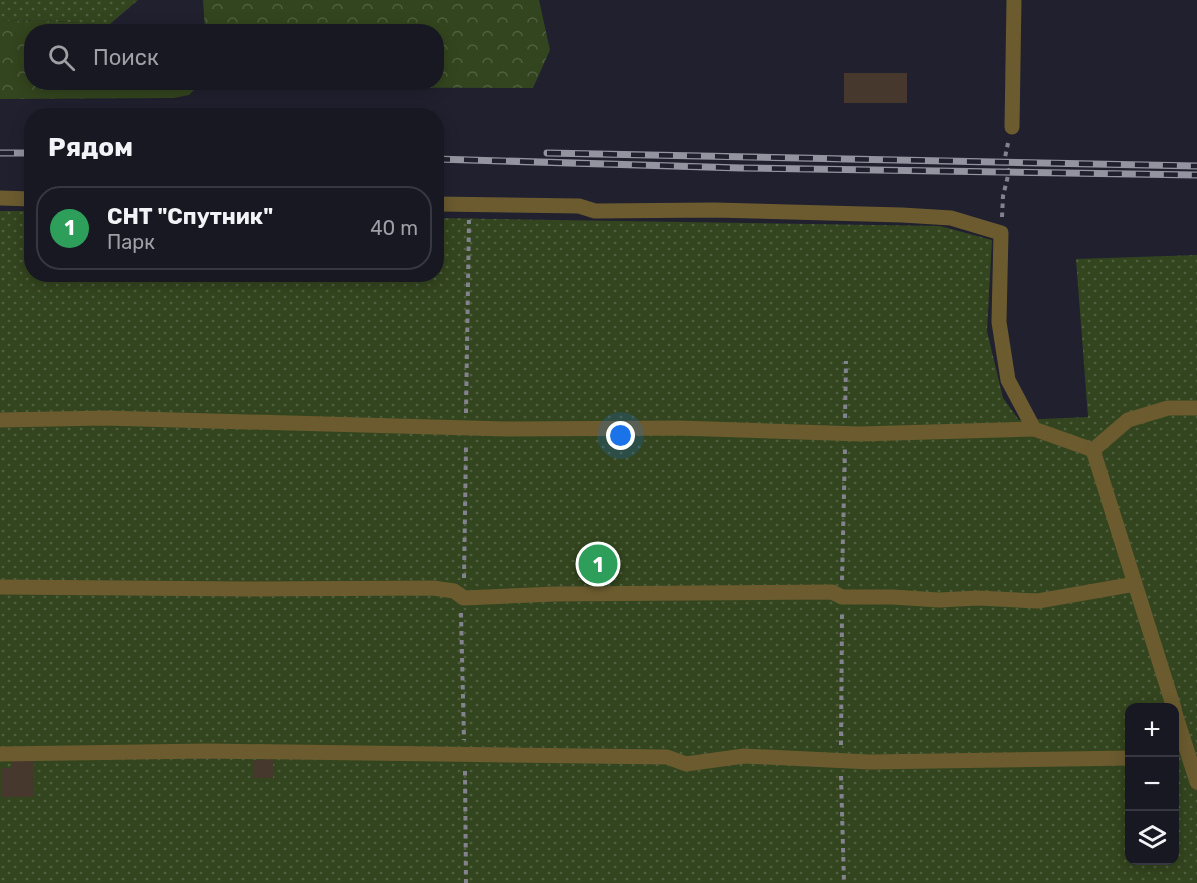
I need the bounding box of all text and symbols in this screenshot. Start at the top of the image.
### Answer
search box [24,24,444,90]
icon: search [45,41,78,74]
text: Поиск [93,44,159,71]
text: Рядом [48,132,133,163]
text: СНТ "Спутник" [107,203,273,230]
text: 1 [65,216,74,240]
text: 40 m [370,216,418,240]
text: Парк [107,230,155,254]
your location [606,421,635,450]
pin: 1 [578,542,618,586]
map controls [1125,703,1179,865]
button: + [1125,703,1179,757]
button: − [1125,757,1179,811]
button: layers [1125,811,1179,865]

